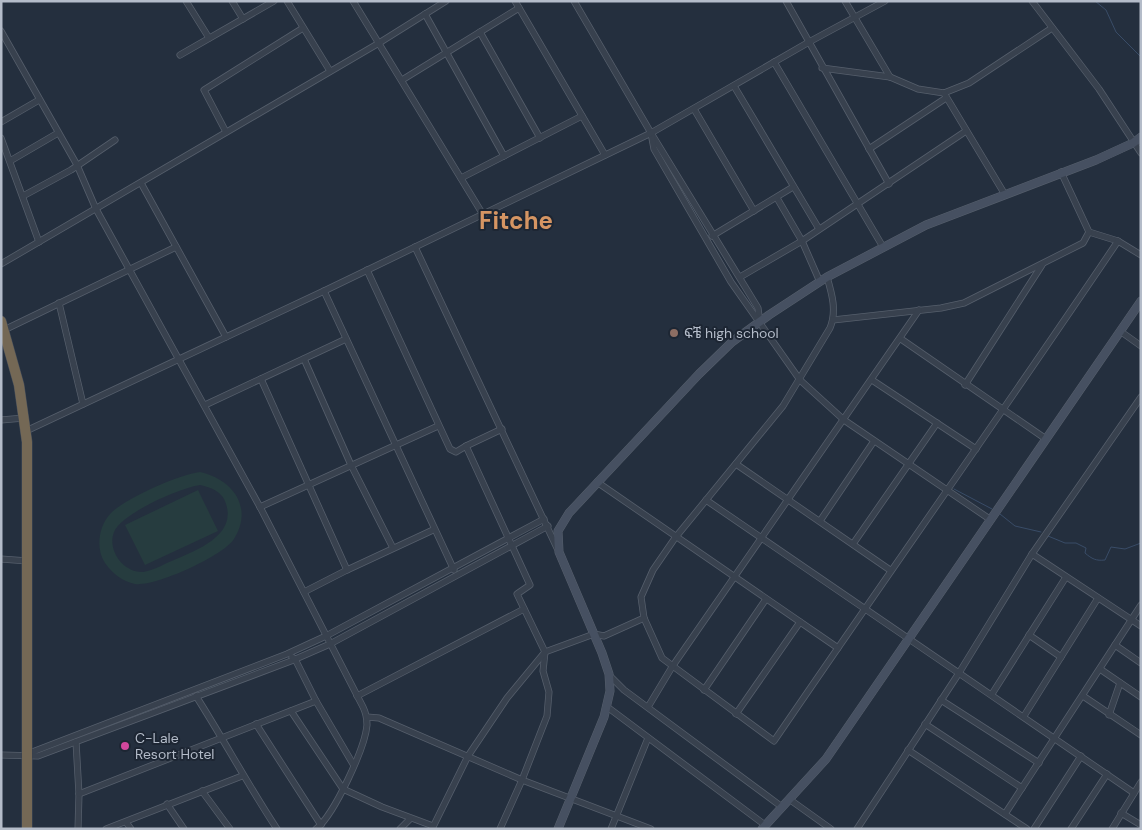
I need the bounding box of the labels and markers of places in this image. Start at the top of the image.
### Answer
place label: ፍቼ high school [684,324,779,342]
marker: ፍቼ high school [668,327,680,339]
place label: C-Lale Resort Hotel [135,729,215,763]
marker: C-Lale Resort Hotel [119,740,131,752]

